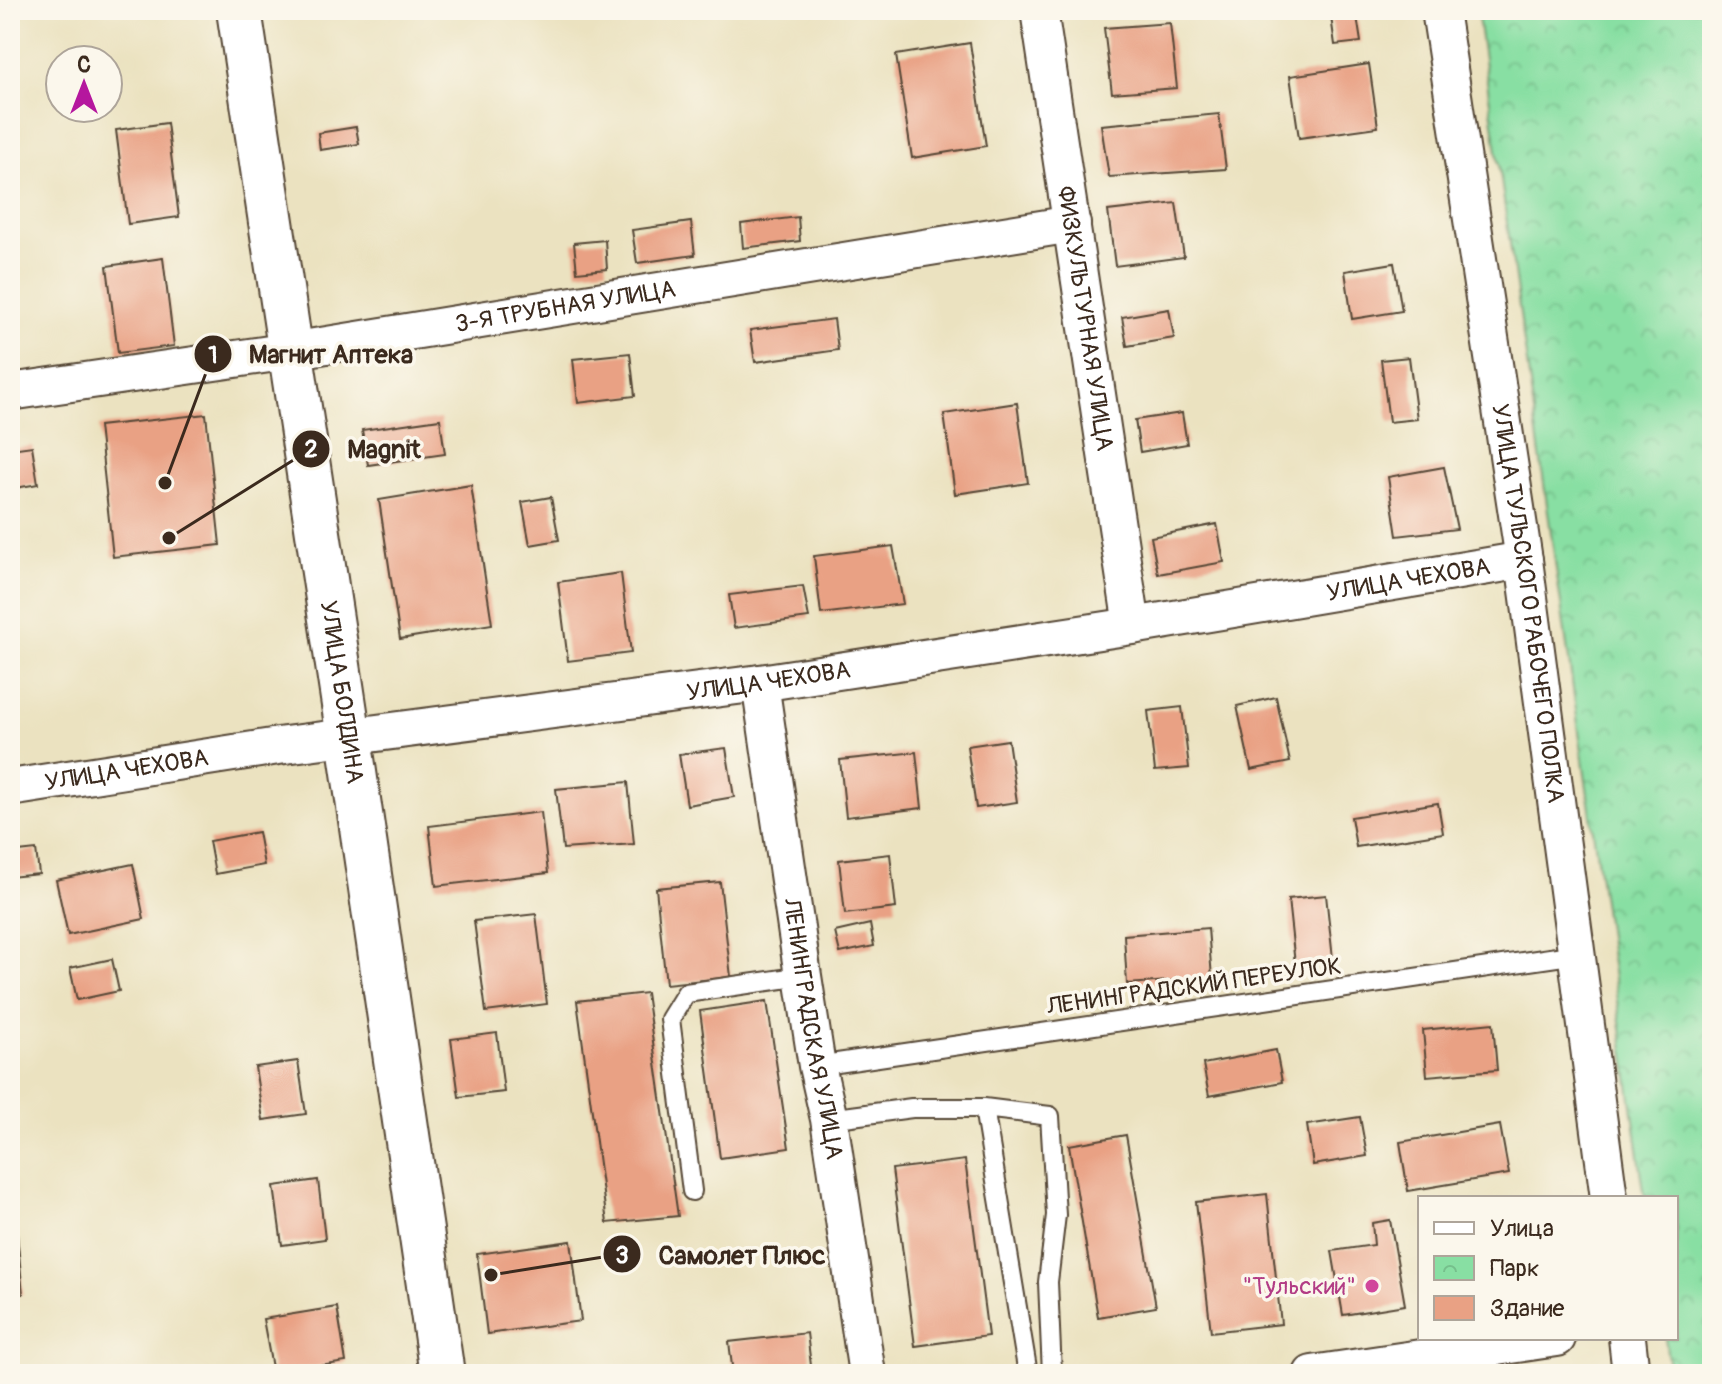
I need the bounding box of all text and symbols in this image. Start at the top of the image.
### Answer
north arrow [44,44,124,124]
text: С [77,51,91,79]
street label: ФИЗКУЛЬТУРНАЯ УЛИЦА [1051,184,1119,453]
street label: 3-Я ТРУБНАЯ УЛИЦА [453,275,678,339]
callout: Магнит Аптека [193,329,429,379]
text: Магнит Аптека [249,339,413,371]
text: 1 [208,341,218,370]
street label: УЛИЦА ТУЛЬСКОГО РАБОЧЕГО ПОЛКА [1485,402,1570,805]
callout: Magnit [291,424,437,474]
text: Magnit [347,434,421,466]
text: 2 [304,435,318,464]
street label: УЛИЦА ЧЕХОВА [1325,552,1492,608]
street label: УЛИЦА БОЛДИНА [313,599,370,786]
street label: УЛИЦА ЧЕХОВА [685,655,852,707]
street label: УЛИЦА ЧЕХОВА [43,743,211,797]
street label: ЛЕНИНГРАДСКАЯ УЛИЦА [777,896,849,1161]
street label: ЛЕНИНГРАДСКИЙ ПЕРЕУЛОК [1044,951,1343,1022]
legend [1418,1196,1678,1340]
text: Улица [1490,1214,1554,1243]
callout: Самолет Плюс [602,1229,841,1279]
text: Самолет Плюс [658,1240,826,1272]
text: 3 [615,1241,629,1270]
text: Парк [1490,1254,1539,1283]
place label: "Тульский" [1243,1272,1356,1301]
marker: "Тульский" [1363,1277,1381,1295]
text: Здание [1490,1294,1565,1323]

